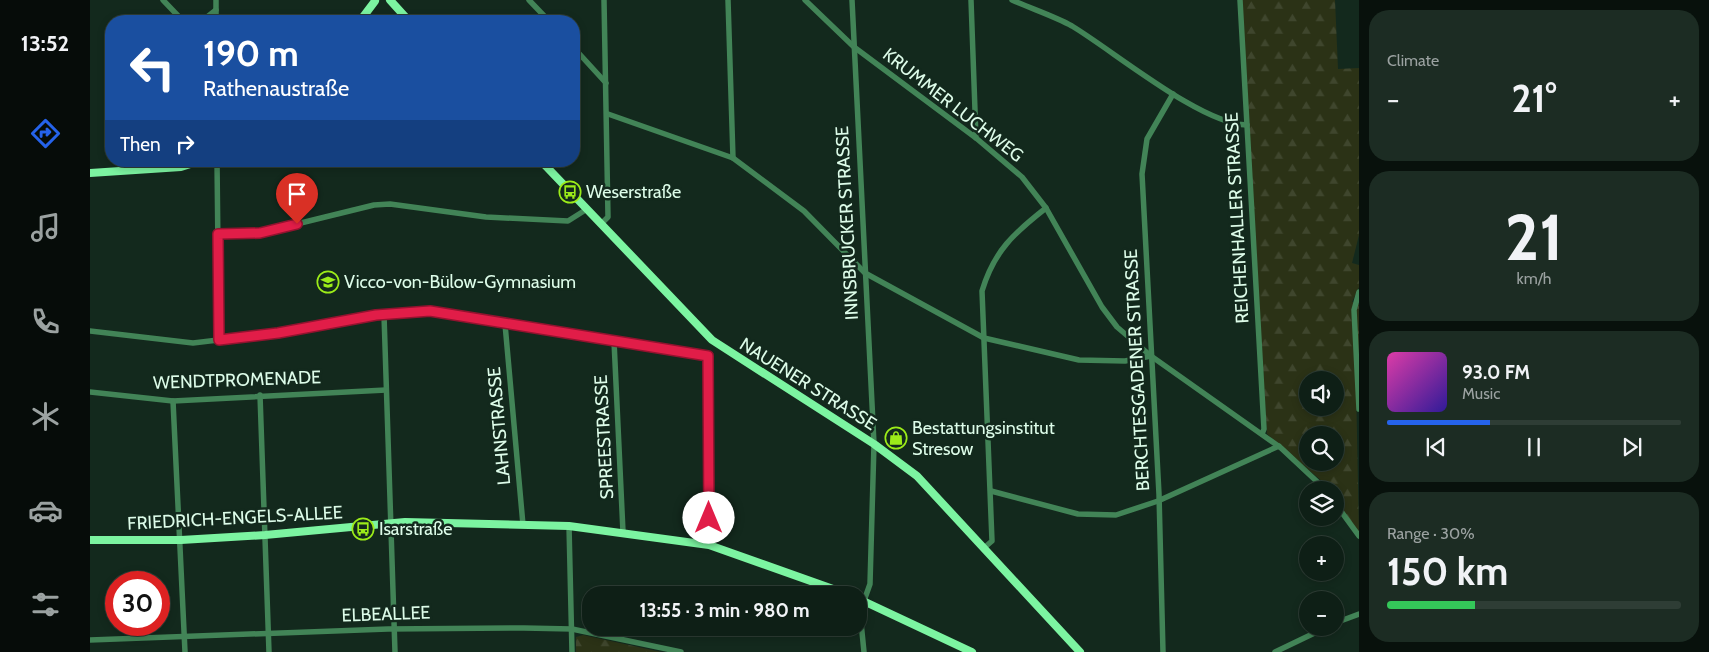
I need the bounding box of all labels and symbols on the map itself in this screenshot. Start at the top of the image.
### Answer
street label: KRUMMER LUCHWEG [878,43,1028,167]
street label: REICHENHALLER STRASSE [1220,112,1254,324]
street label: INNSBRUCKER STRASSE [831,125,863,321]
pin [276,173,318,224]
bus stop icon: Weserstraße [558,180,582,204]
place label: Weserstraße [586,181,681,203]
street label: BERCHTESGADENER STRASSE [1120,248,1154,492]
school or university icon: Vicco-von-Bülow-Gymnasium [316,270,340,294]
place label: Vicco-von-Bülow-Gymnasium [344,271,576,293]
street label: NAUENER STRASSE [736,333,880,435]
street label: WENDTPROMENADE [153,366,321,394]
street label: LAHNSTRASSE [483,366,515,486]
street label: SPREESTRASSE [590,374,618,500]
place label: Bestattungsinstitut Stresow [912,417,1055,460]
shop icon: Bestattungsinstitut Stresow [884,426,908,450]
position arrow [682,491,734,543]
street label: FRIEDRICH-ENGELS-ALLEE [127,501,343,535]
bus stop icon: Isarstraße [351,517,375,541]
place label: Isarstraße [379,518,452,540]
speed limit sign: 30 [105,571,170,636]
street label: ELBEALLEE [341,601,431,627]

